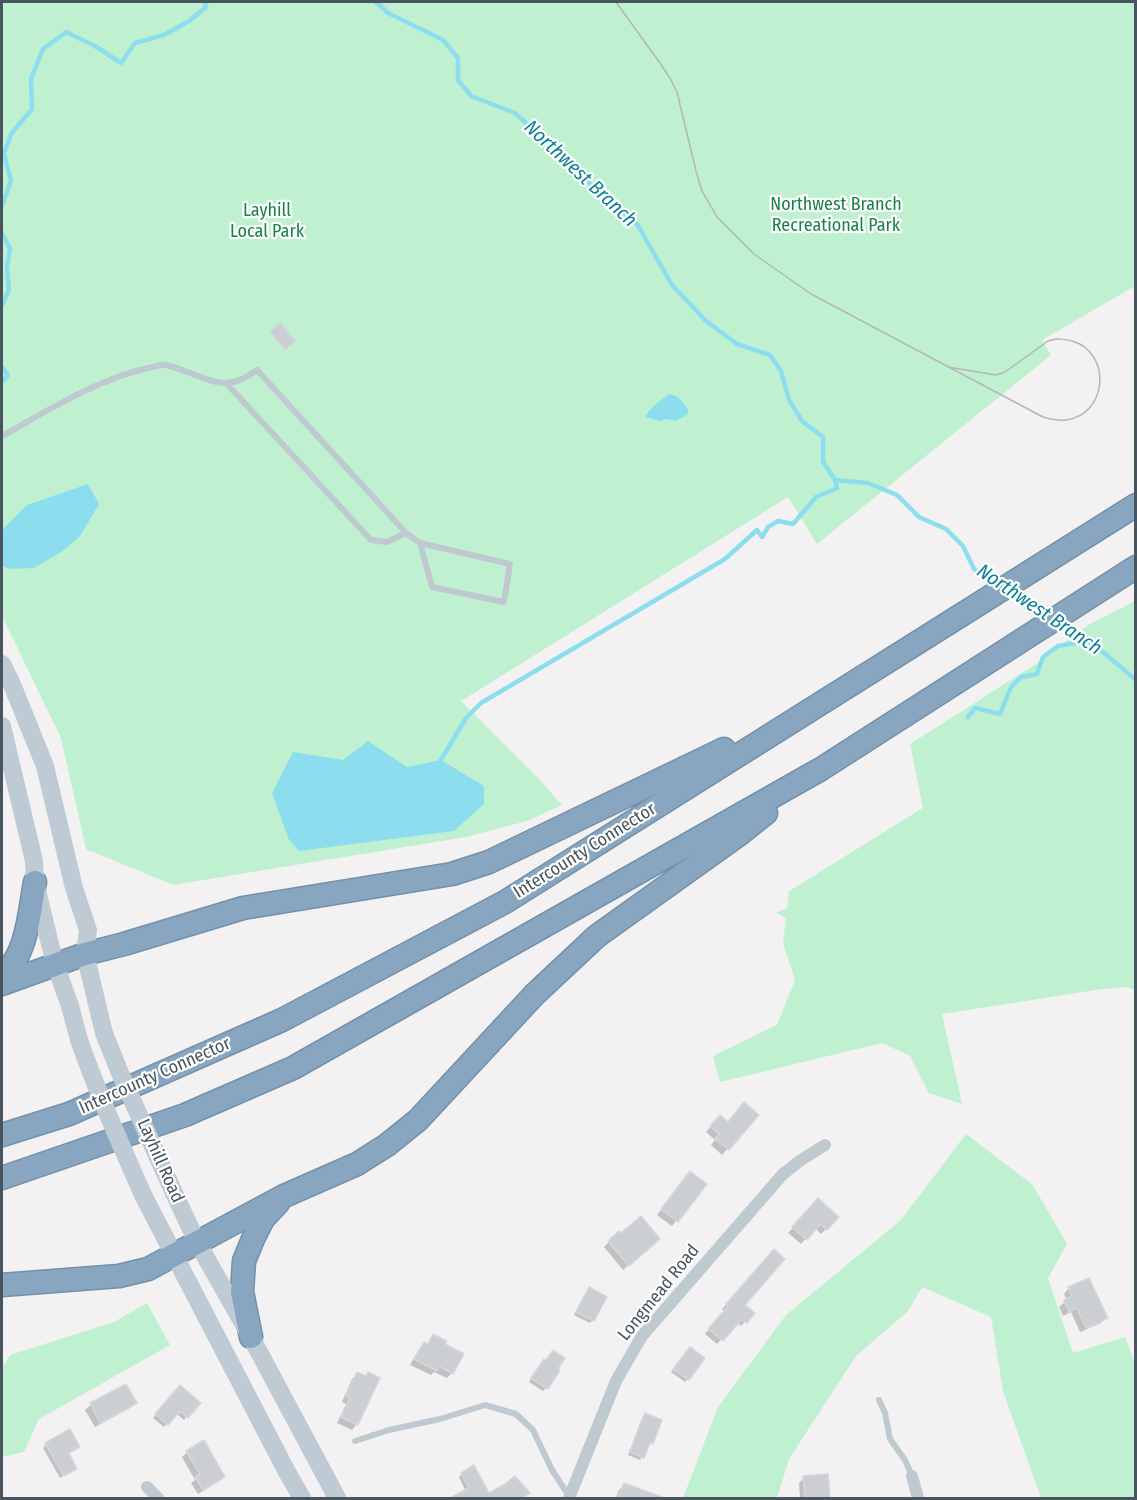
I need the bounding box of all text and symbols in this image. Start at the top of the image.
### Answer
water label: Northwest Branch [519,116,641,232]
park label: Northwest Branch Recreational Park [770,194,902,236]
park label: Layhill Local Park [230,200,304,242]
water label: Northwest Branch [972,559,1106,661]
street label: Intercounty Connector [510,799,660,903]
street label: Intercounty Connector [76,1033,234,1119]
street label: Layhill Road [132,1116,188,1206]
street label: Longmead Road [614,1241,704,1345]

